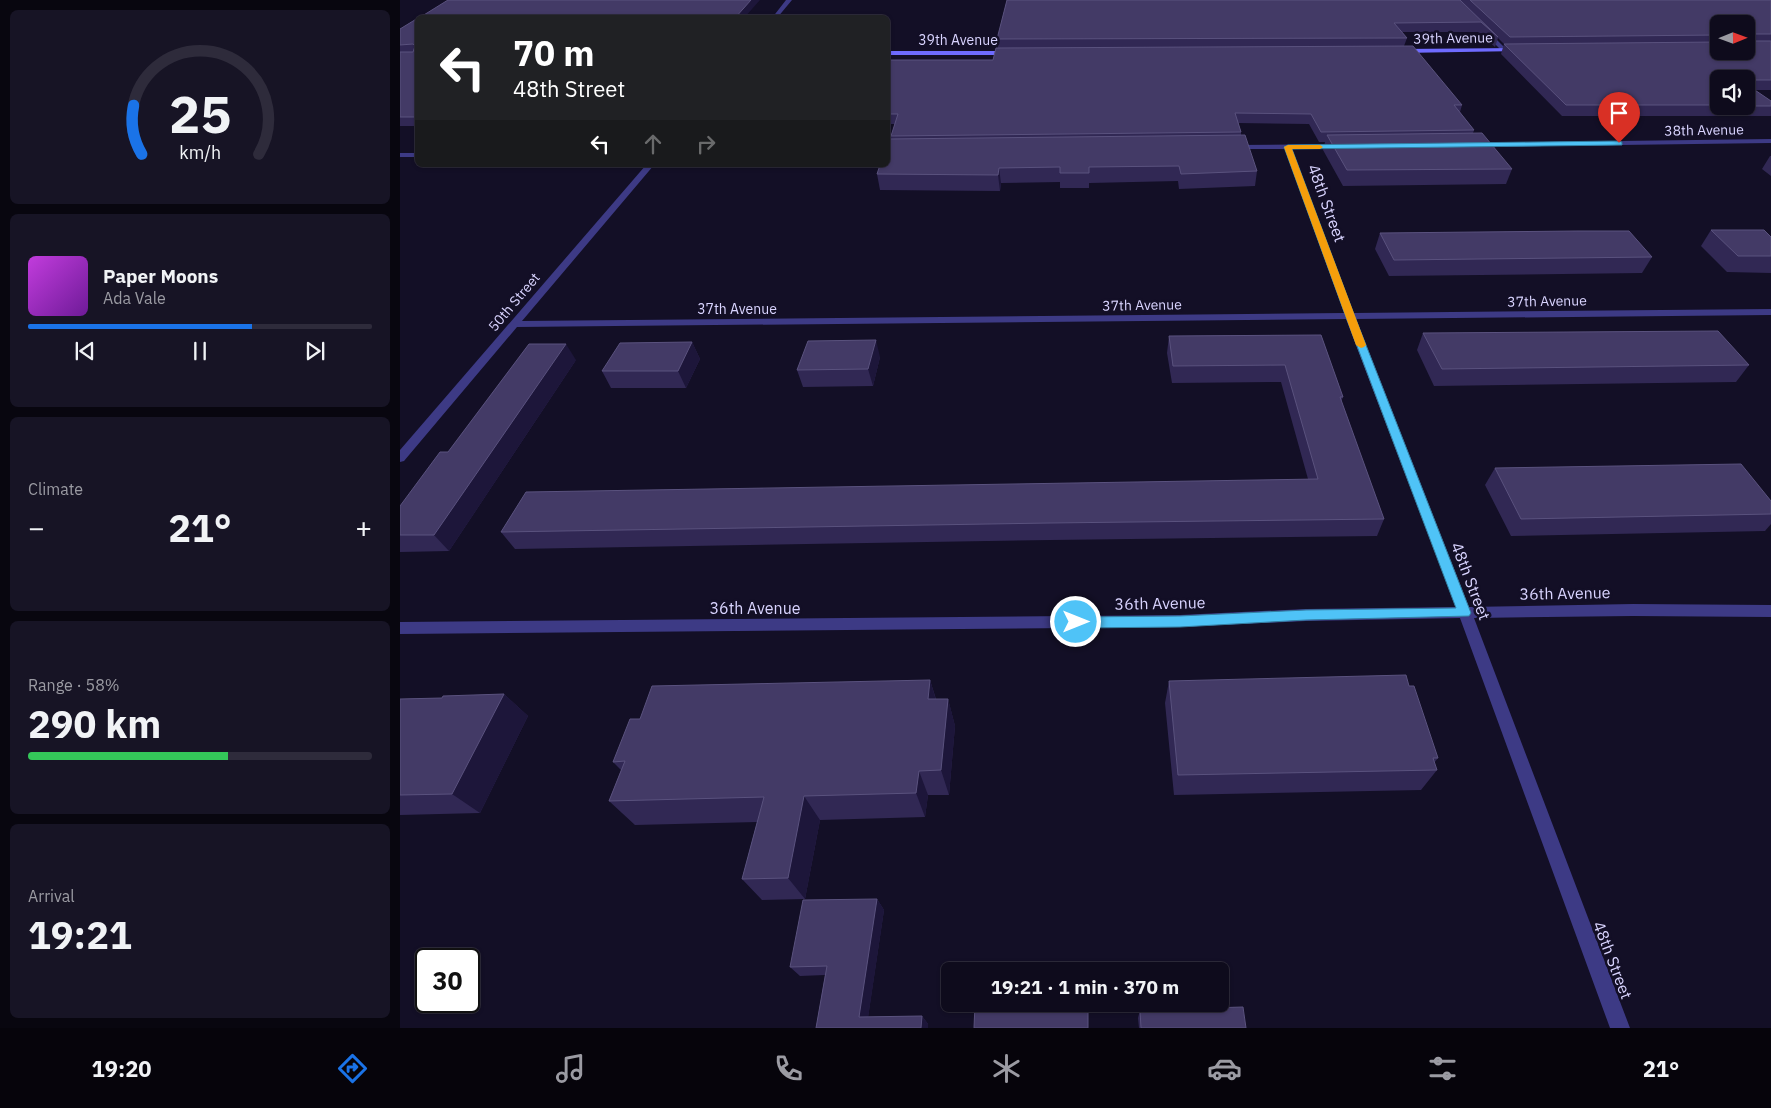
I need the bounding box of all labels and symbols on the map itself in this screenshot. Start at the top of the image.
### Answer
north arrow [1710,15,1755,60]
street label: 39th Avenue [1413,28,1493,48]
street label: 39th Avenue [918,31,998,49]
pin [1598,92,1640,143]
street label: 38th Avenue [1664,120,1744,140]
street label: 48th Street [1304,161,1350,245]
street label: 50th Street [484,269,544,335]
street label: 37th Avenue [1507,291,1587,311]
street label: 37th Avenue [1102,295,1182,315]
street label: 37th Avenue [697,300,777,318]
street label: 48th Street [1447,539,1495,623]
street label: 36th Avenue [1519,582,1611,604]
street label: 36th Avenue [1114,592,1206,614]
position arrow [1049,595,1101,647]
street label: 36th Avenue [709,598,801,618]
street label: 48th Street [1589,918,1637,1002]
speed limit sign: 30 [415,948,480,1013]

